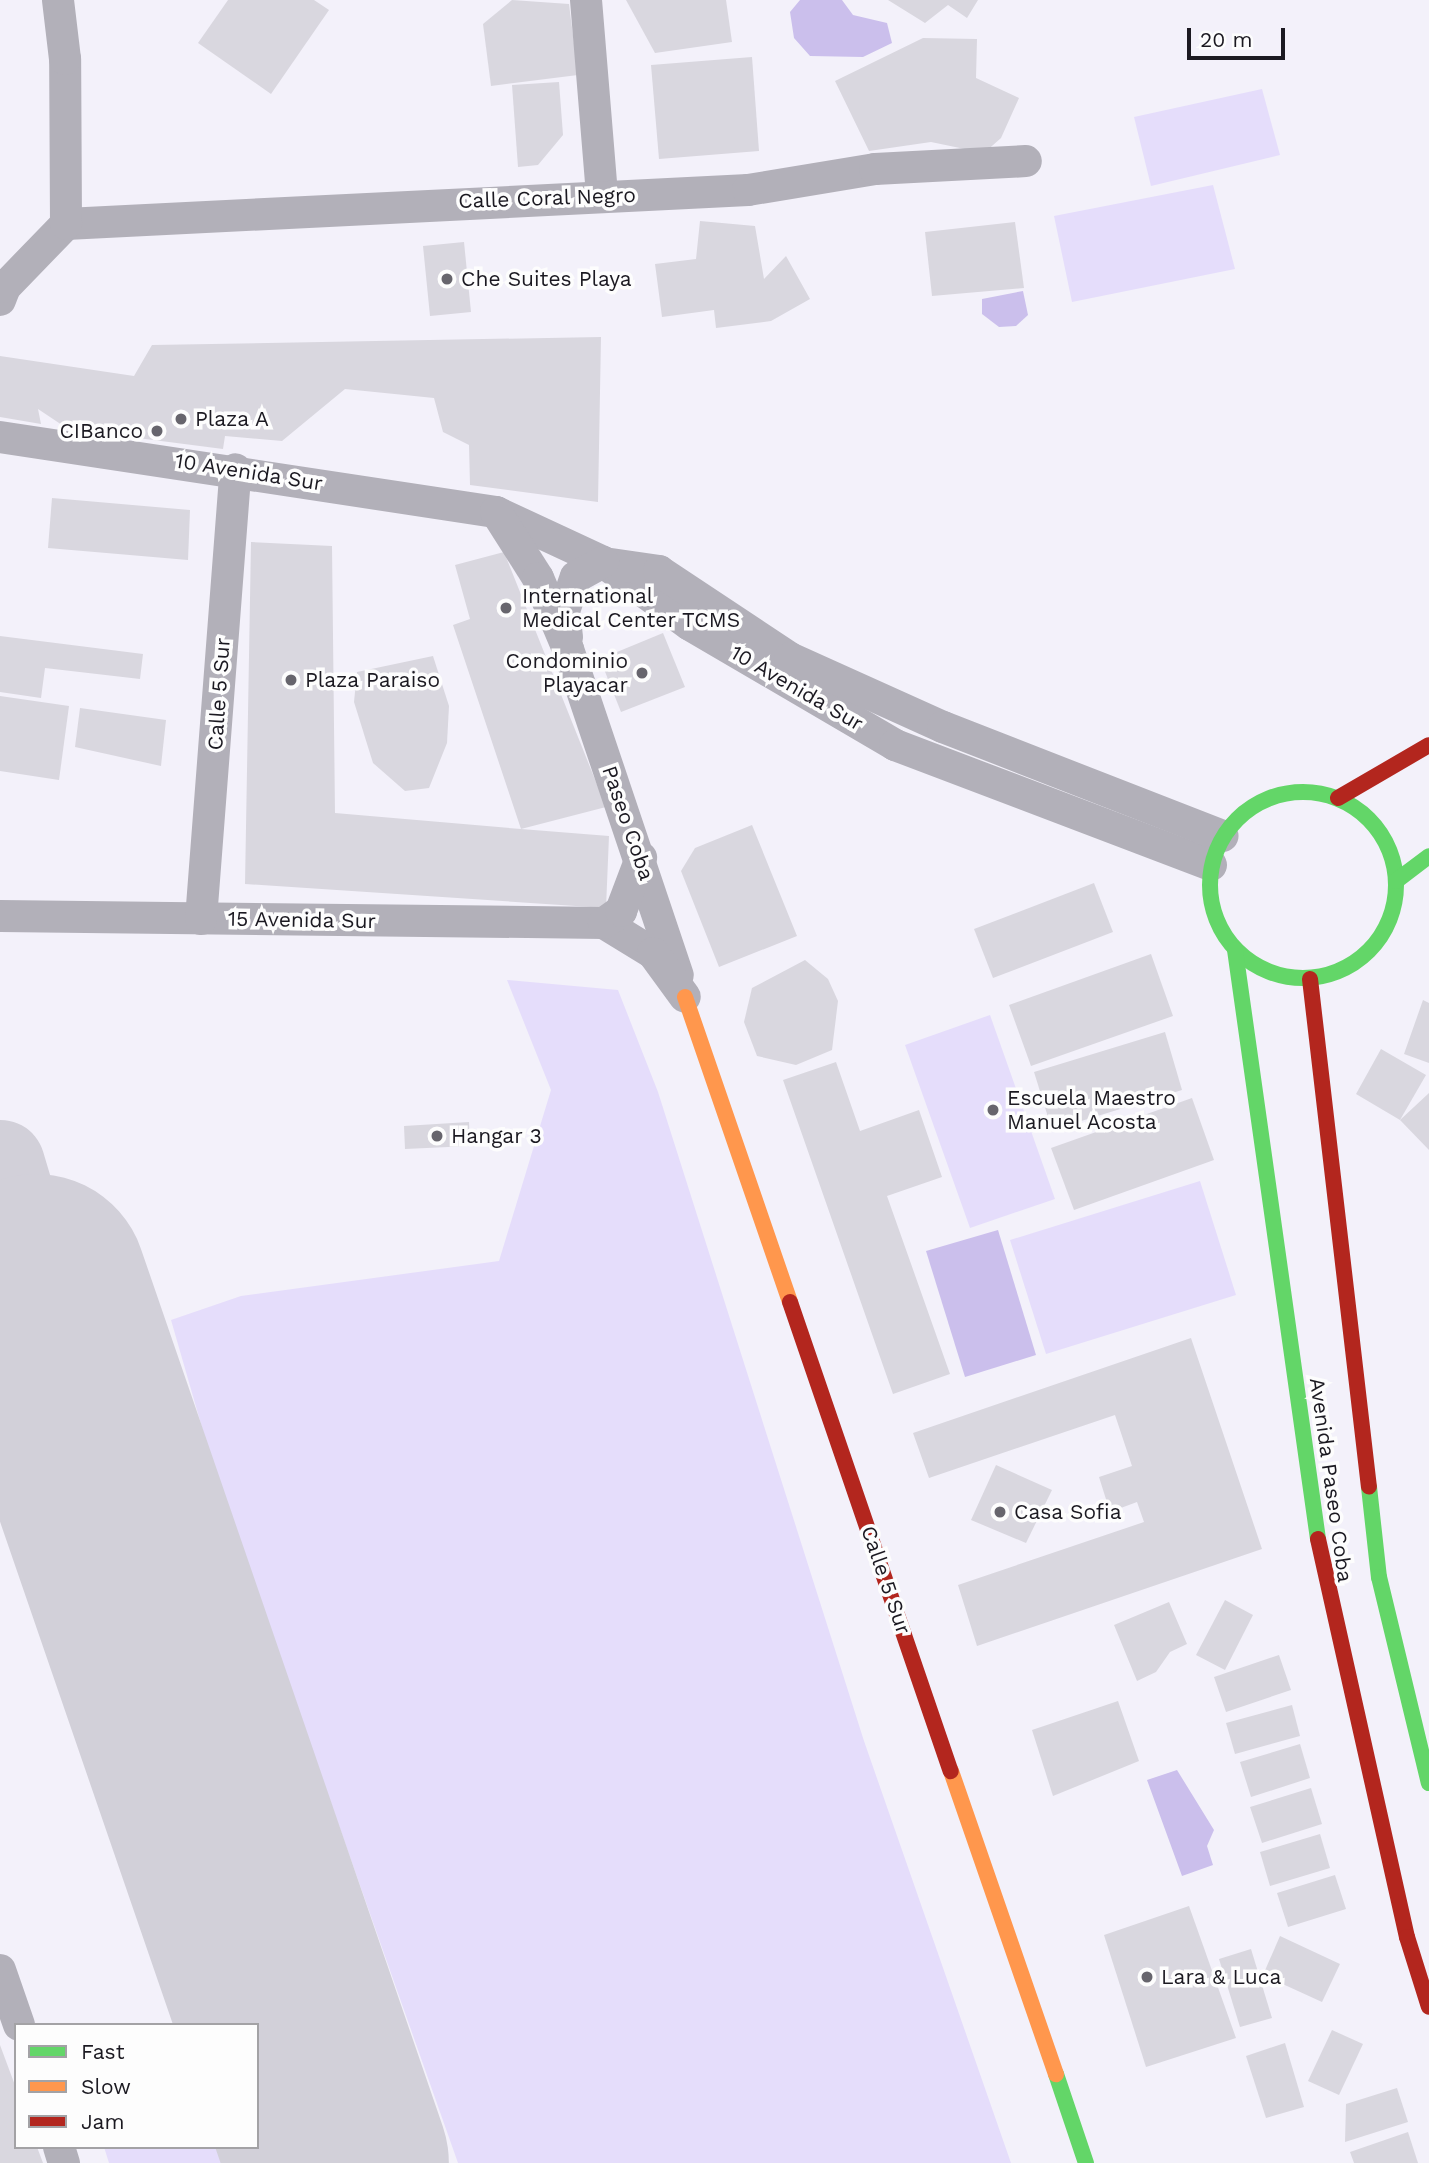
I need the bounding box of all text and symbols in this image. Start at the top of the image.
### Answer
scale bar [1191,14,1289,58]
text: 20 m [1200,27,1252,52]
street label: Calle Coral Negro [457,182,637,214]
place label: Che Suites Playa [461,266,632,292]
marker: Che Suites Playa [439,271,455,287]
place label: Plaza A [195,406,270,432]
marker: Plaza A [173,411,189,427]
place label: CIBanco [59,418,143,444]
marker: CIBanco [149,423,165,439]
street label: 10 Avenida Sur [173,448,325,496]
place label: International Medical Center TCMS [522,583,742,633]
marker: International Medical Center TCMS [496,598,516,618]
street label: Calle 5 Sur [203,637,235,751]
street label: 10 Avenida Sur [726,640,868,736]
place label: Condominio Playacar [505,648,628,698]
marker: Condominio Playacar [634,665,650,681]
place label: Plaza Paraiso [305,667,440,693]
marker: Plaza Paraiso [283,672,299,688]
street label: Paseo Coba [597,762,659,884]
street label: 15 Avenida Sur [227,906,377,934]
place label: Escuela Maestro Manuel Acosta [1007,1085,1176,1135]
marker: Escuela Maestro Manuel Acosta [985,1102,1001,1118]
place label: Hangar 3 [451,1123,542,1149]
marker: Hangar 3 [429,1128,445,1144]
street label: Avenida Paseo Coba [1304,1376,1358,1584]
place label: Casa Sofia [1014,1499,1122,1525]
marker: Casa Sofia [992,1504,1008,1520]
street label: Calle 5 Sur [856,1523,916,1637]
place label: Lara & Luca [1161,1964,1282,1990]
marker: Lara & Luca [1139,1969,1155,1985]
legend [14,2023,259,2149]
text: Fast [81,2039,125,2064]
text: Slow [81,2074,131,2099]
text: Jam [81,2109,124,2134]

